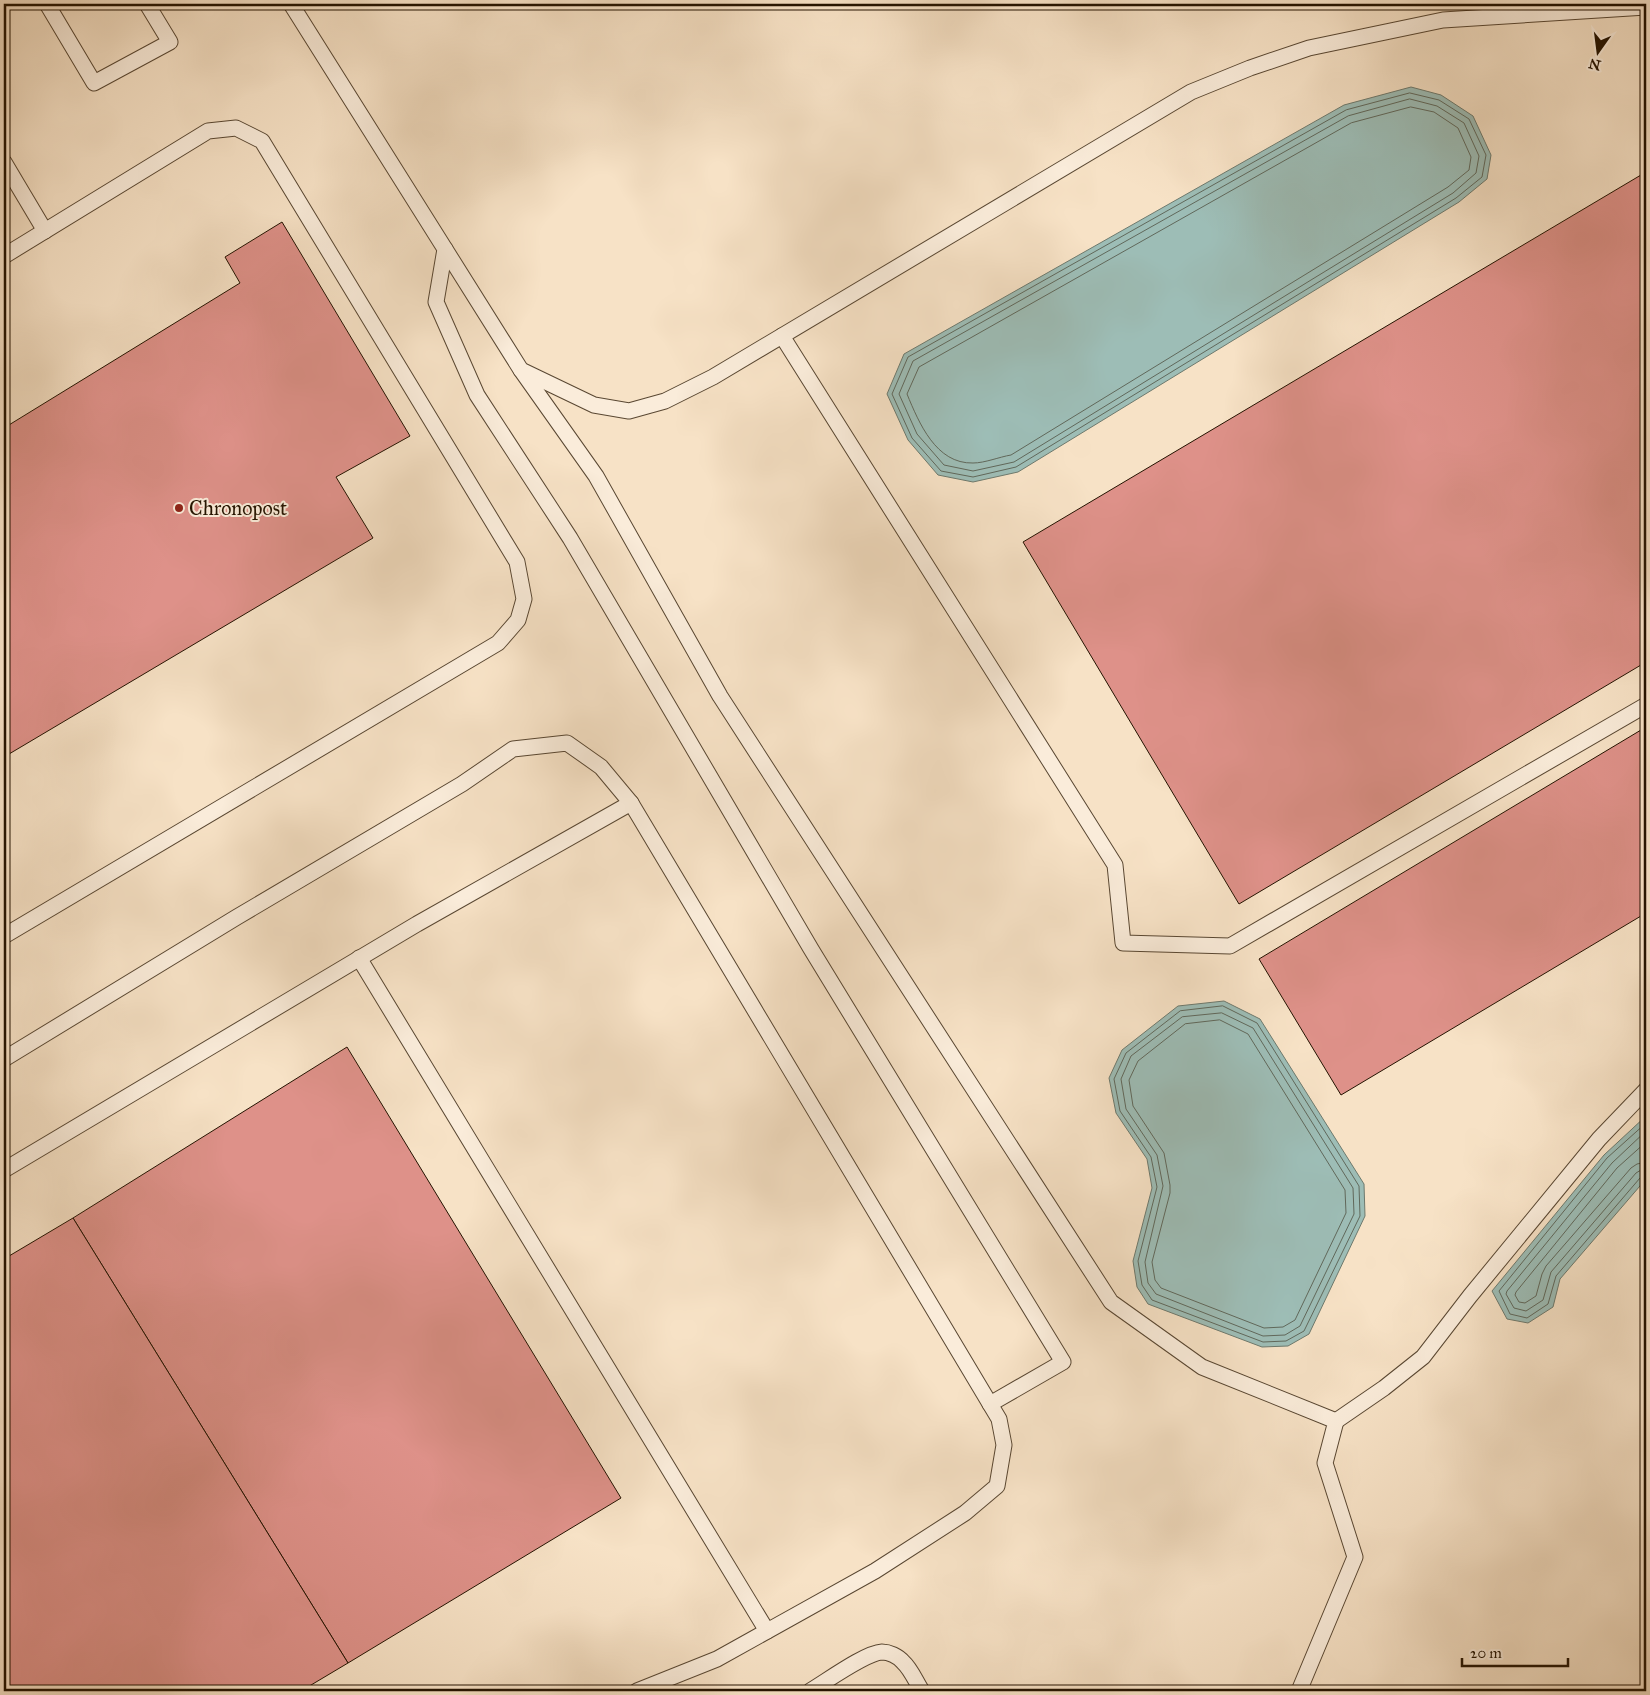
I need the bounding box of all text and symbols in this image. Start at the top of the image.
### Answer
north arrow [1572,28,1622,78]
text: N [1587,54,1603,74]
place label: Chronopost [189,496,287,520]
marker: Chronopost [173,502,185,514]
scale bar [1462,1635,1569,1667]
text: 20 m [1470,1644,1502,1662]

